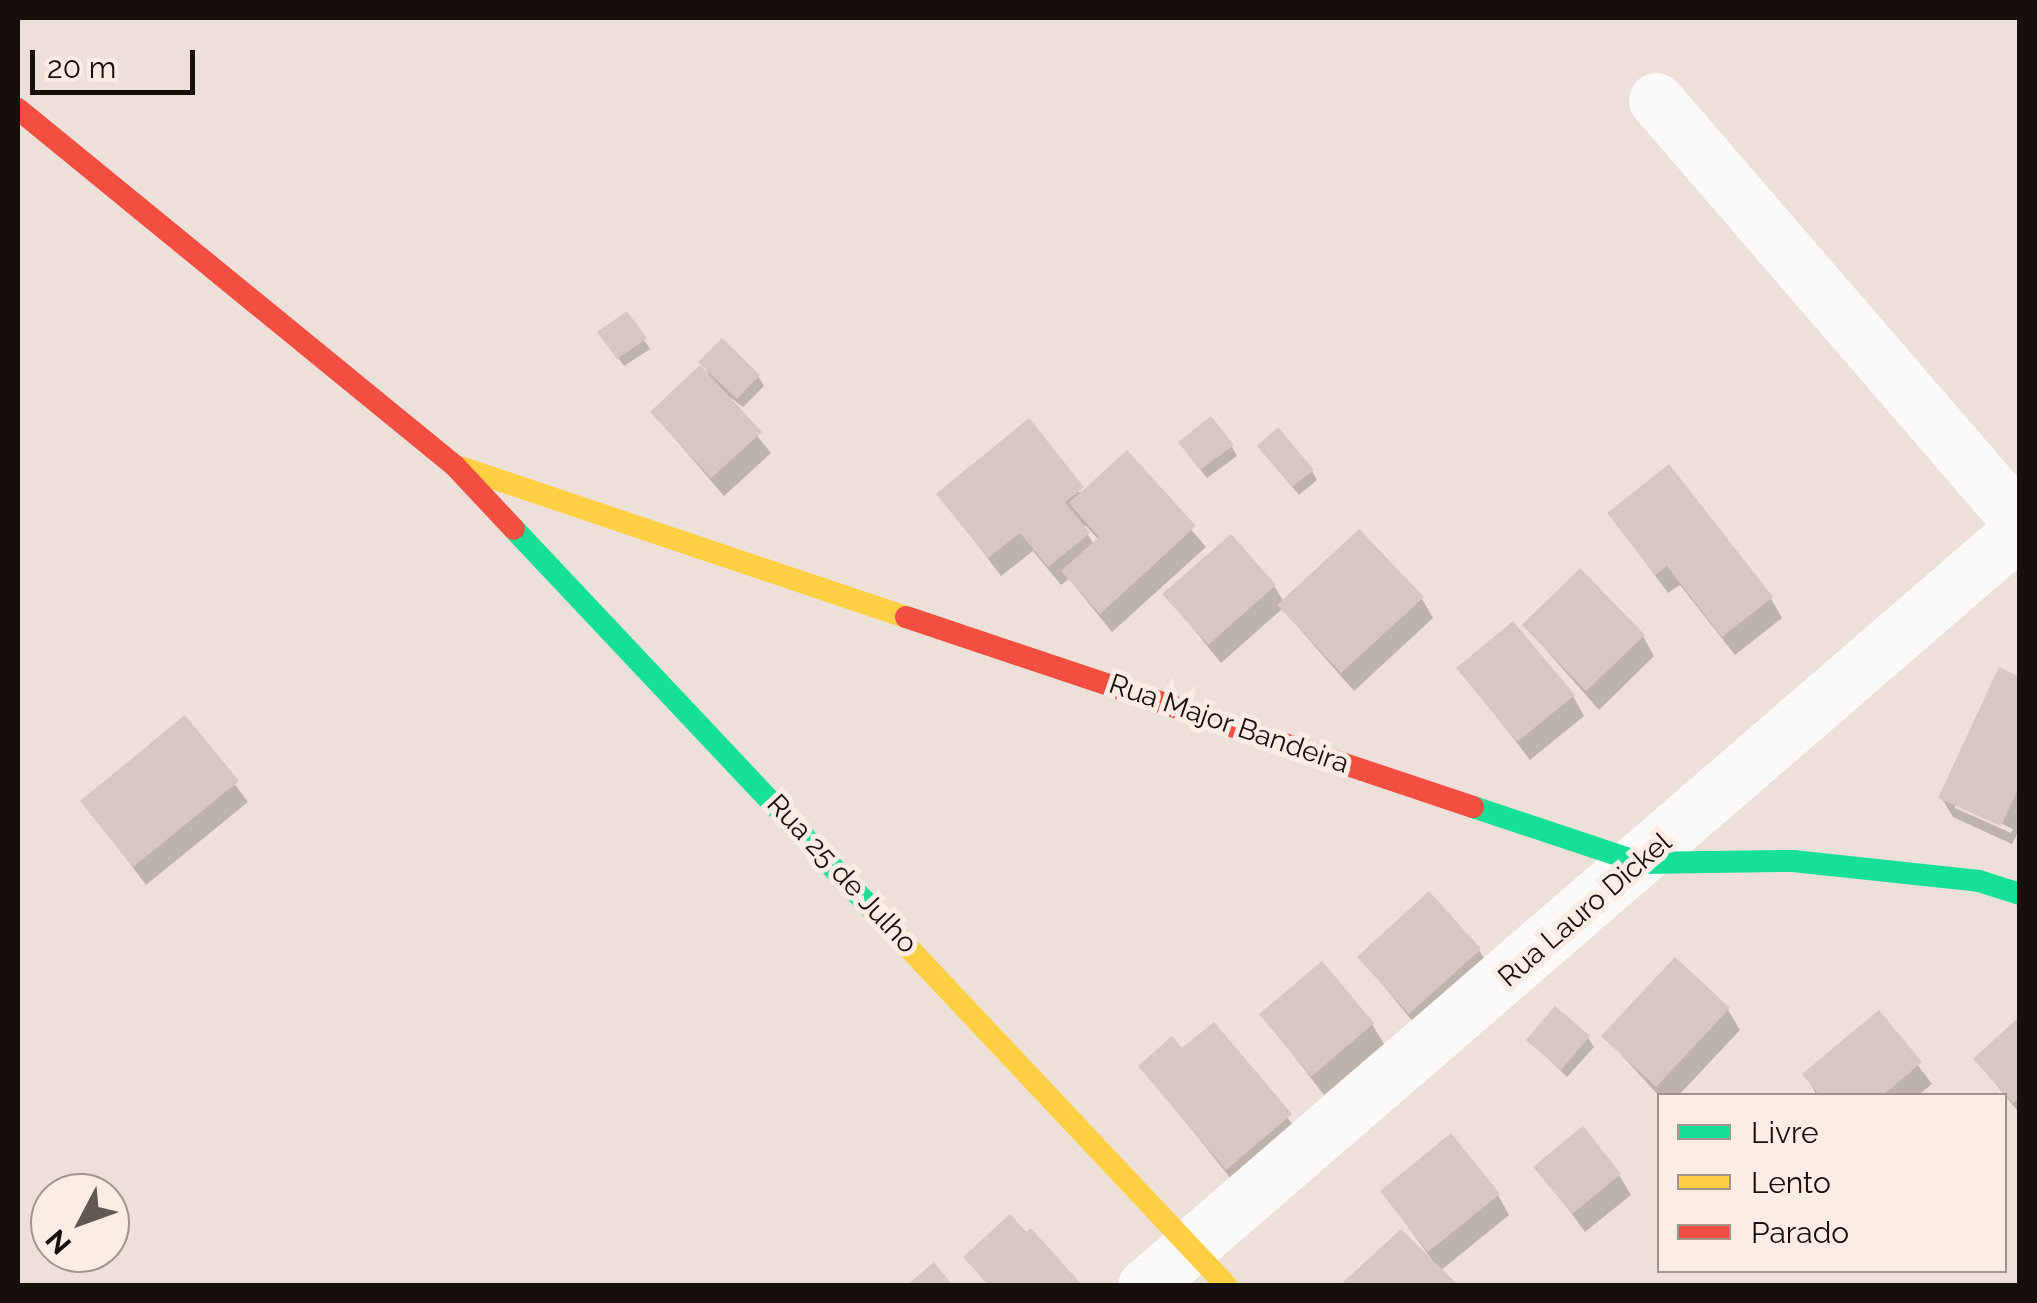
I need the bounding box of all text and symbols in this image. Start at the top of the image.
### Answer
scale bar [35,30,200,92]
text: 20 m [47,50,116,85]
street label: Rua Major Bandeira [1104,667,1354,781]
street label: Rua 25 de Julho [760,787,924,961]
street label: Rua Lauro Dickel [1492,826,1678,994]
legend [1657,1093,2007,1273]
text: Livre [1751,1115,1819,1150]
text: Lento [1751,1165,1831,1200]
north arrow [30,1173,130,1273]
text: Parado [1751,1215,1849,1250]
text: N [39,1223,78,1261]

